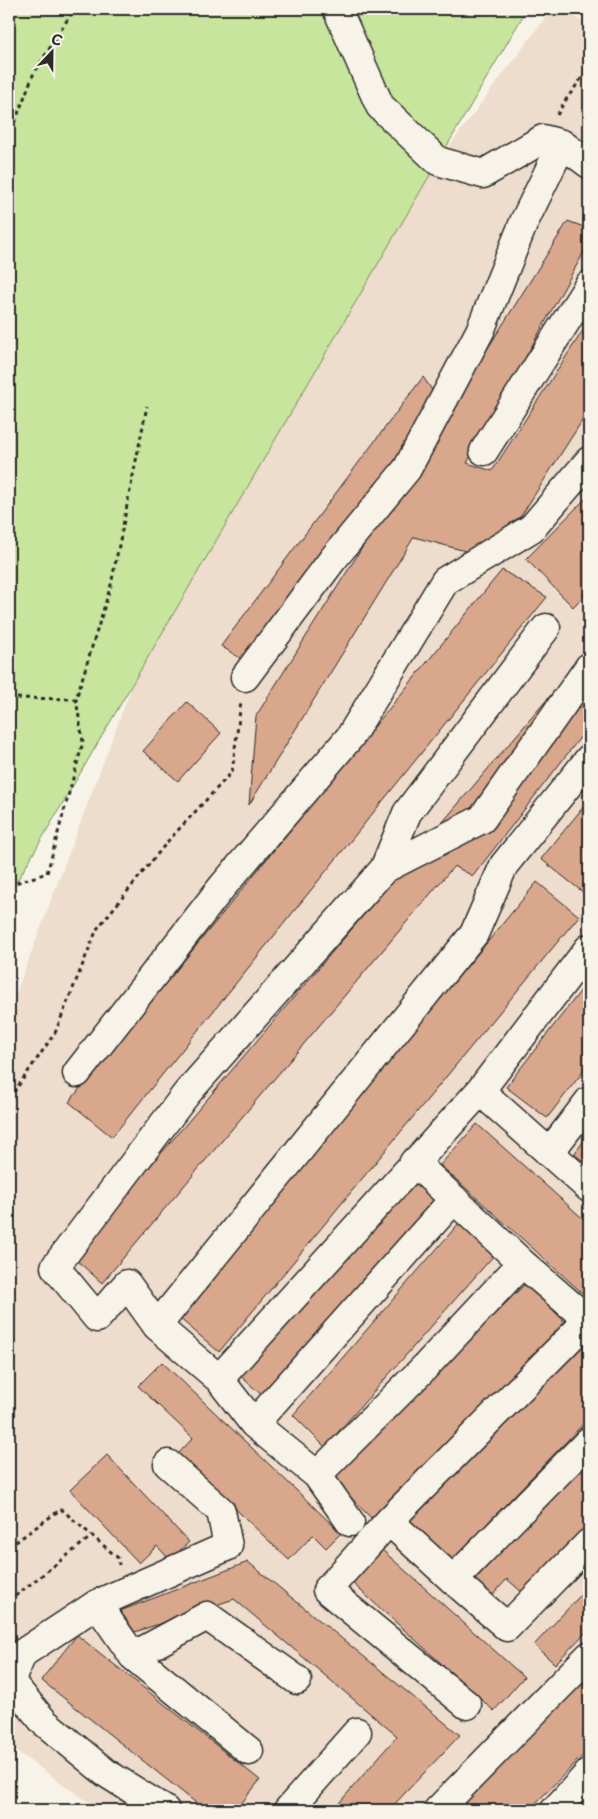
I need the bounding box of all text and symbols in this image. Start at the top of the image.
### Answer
north arrow [28,28,78,78]
text: С [48,28,66,51]

